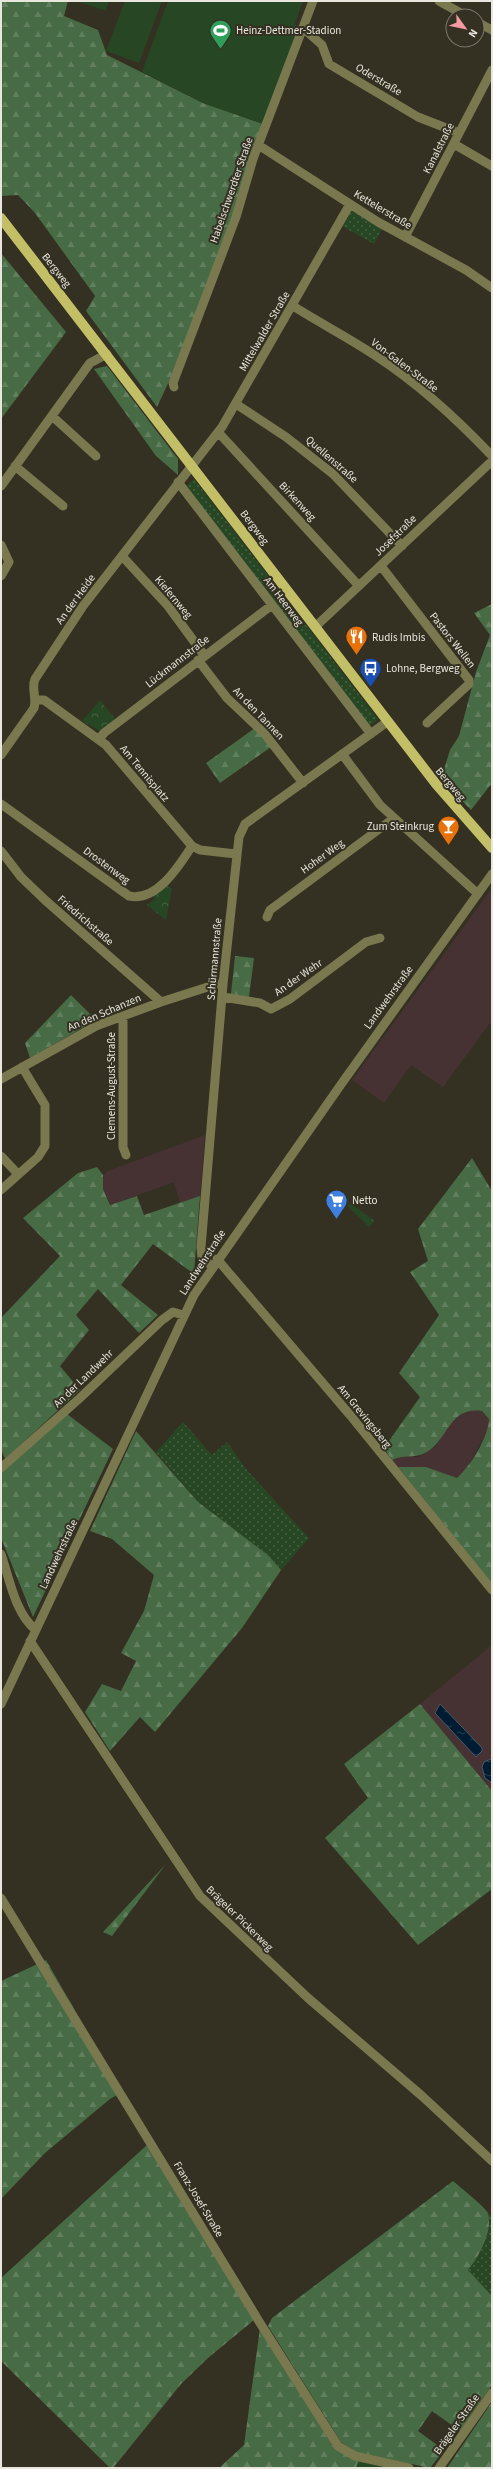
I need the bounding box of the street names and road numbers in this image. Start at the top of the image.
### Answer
street label: Oderstraße [353,60,405,99]
street label: Kanalstraße [419,120,458,176]
street label: Habelschwerdter Straße [206,135,257,245]
street label: Kettelerstraße [351,186,415,233]
street label: Bergweg [38,250,75,291]
street label: Mittelwalder Straße [235,288,294,374]
street label: Von-Galen-Straße [368,335,442,396]
street label: Quellenstraße [302,432,361,487]
street label: Birkenweg [276,479,320,525]
street label: Bergweg [237,507,273,548]
street label: Josefstraße [371,511,420,559]
street label: An der Heide [52,571,99,627]
street label: Kiefernweg [151,573,196,622]
street label: Am Heerweg [260,574,307,629]
street label: Pastors Wellen [426,609,479,671]
street label: Lückmannstraße [142,631,213,691]
street label: An den Tannen [230,684,288,743]
street label: Am Tennisplatz [116,742,173,805]
street label: Bergweg [432,764,469,805]
street label: Hoher Weg [298,835,347,877]
street label: Drostenweg [80,843,134,888]
street label: Friedrichstraße [54,892,117,949]
street label: Schürmannstraße [203,917,226,1001]
street label: An der Wehr [271,955,326,1000]
street label: Landwehrstraße [360,962,417,1032]
street label: An den Schanzen [65,990,143,1035]
street label: Clemens-August-Straße [104,1031,119,1140]
street label: Landwehrstraße [176,1226,229,1298]
street label: An der Landwehr [50,1346,117,1411]
street label: Am Grevingsberg [334,1381,395,1452]
street label: Landwehrstraße [36,1517,81,1591]
street label: Brägeler Pickerweg [203,1882,277,1955]
street label: Franz-Josef-Straße [170,2159,227,2240]
street label: Brägeler Straße [430,2390,483,2458]

